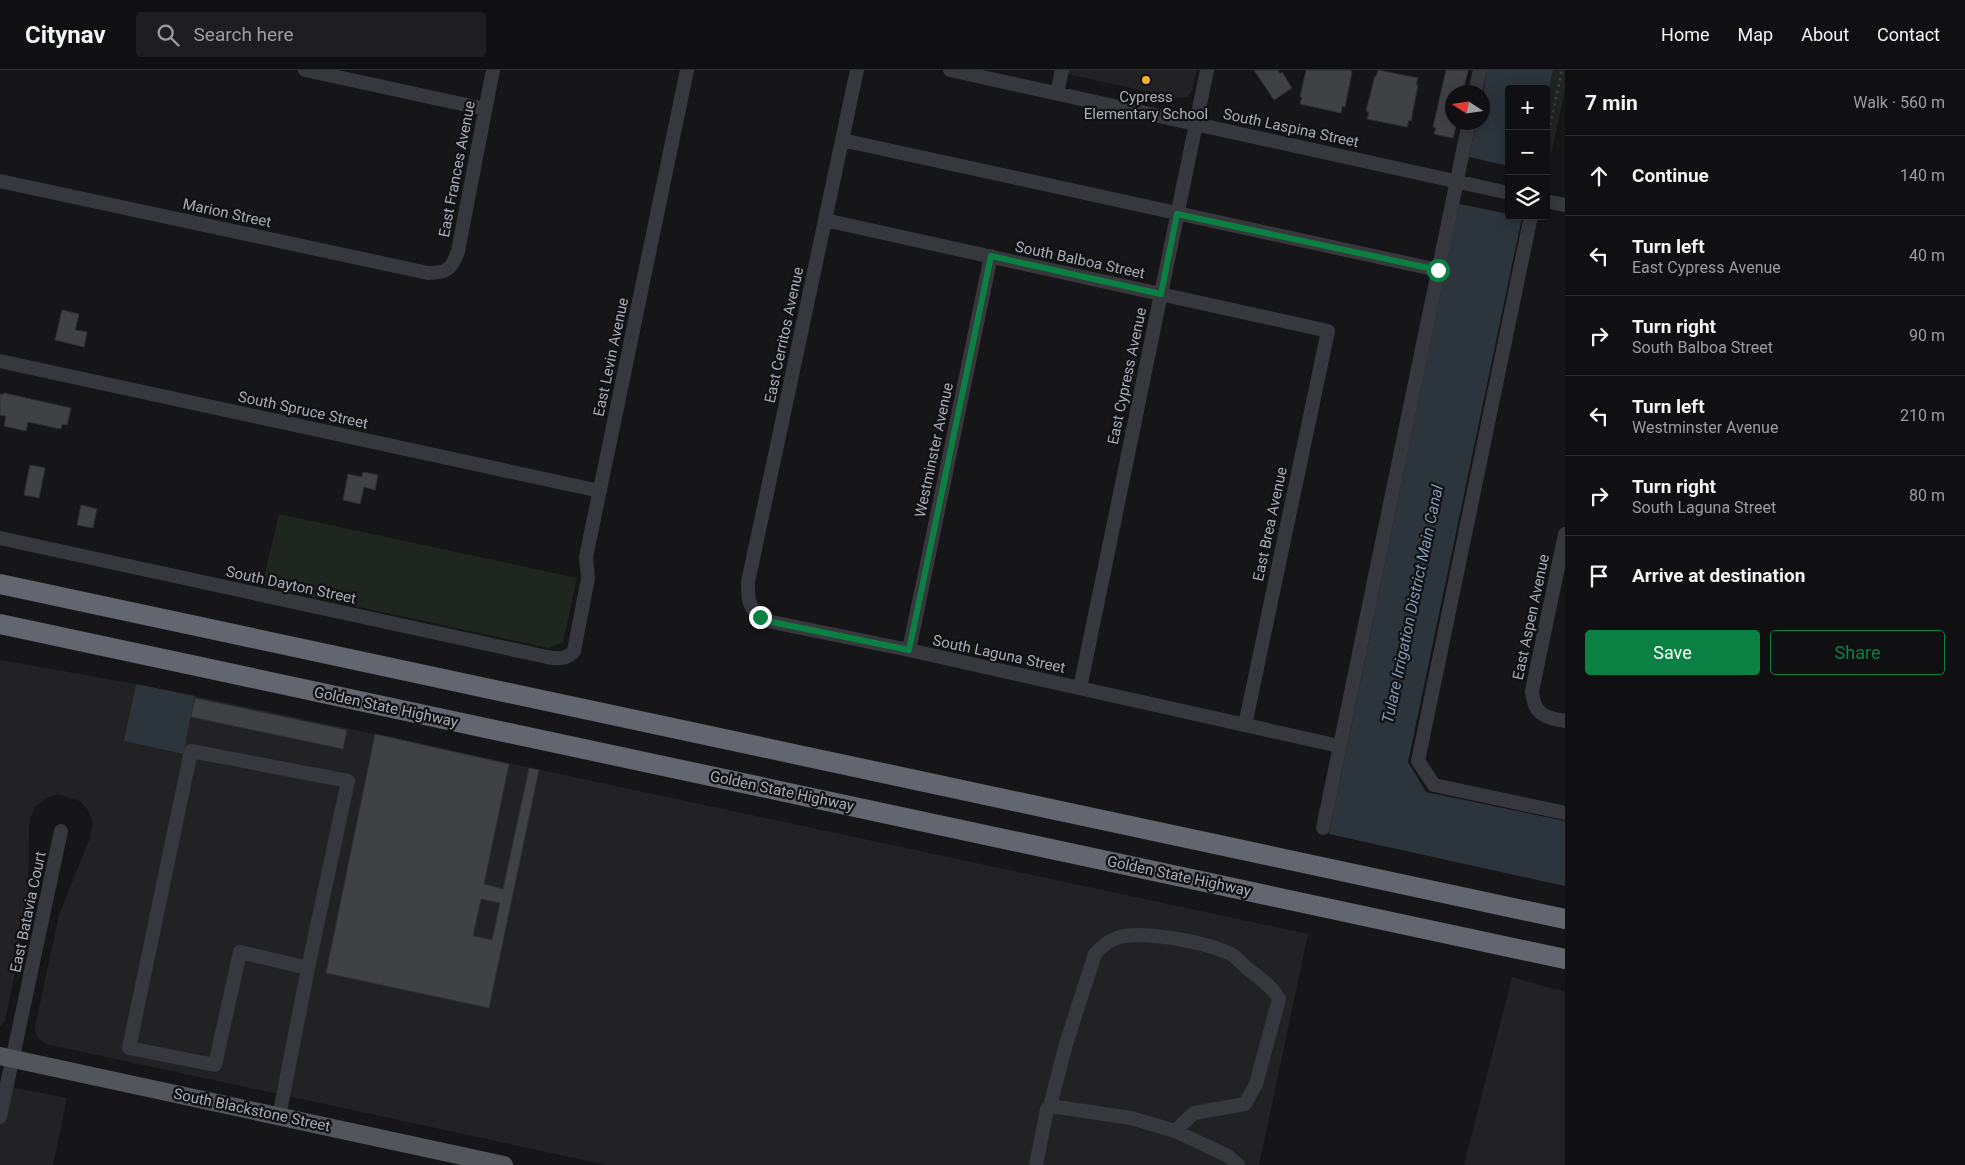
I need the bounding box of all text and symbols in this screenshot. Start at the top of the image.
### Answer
search box [136,12,486,57]
text: Citynav [25,21,106,49]
icon: search [154,21,182,49]
text: Search here [194,23,294,46]
text: Home [1661,24,1710,45]
text: Map [1738,24,1773,45]
text: About [1801,24,1849,45]
text: Contact [1877,24,1940,45]
marker: Cypress Elementary School [1140,74,1152,86]
north arrow [1445,85,1490,130]
map controls [1505,85,1550,220]
button: + [1505,85,1550,130]
place label: Cypress Elementary School [1084,88,1208,123]
text: 7 min [1585,91,1638,115]
text: Walk · 560 m [1853,93,1945,112]
street label: East Frances Avenue [435,99,479,239]
street label: South Laspina Street [1221,105,1361,151]
button: − [1505,130,1550,175]
icon: ahead [1585,162,1613,190]
text: Continue [1632,164,1709,187]
text: 140 m [1900,166,1945,185]
button: layers [1505,175,1550,220]
street label: Marion Street [181,195,273,231]
text: Turn left [1632,235,1705,258]
street label: South Balboa Street [1013,237,1147,283]
icon: left [1585,242,1613,270]
text: 40 m [1909,246,1945,265]
text: East Cypress Avenue [1632,258,1781,277]
route start [1427,259,1450,282]
street label: East Cerritos Avenue [761,265,807,405]
street label: East Levin Avenue [590,296,632,418]
street label: East Cypress Avenue [1104,306,1150,446]
text: Turn right [1632,315,1716,338]
icon: right [1585,322,1613,350]
text: 90 m [1909,326,1945,345]
text: South Balboa Street [1632,338,1773,357]
street label: Westminster Avenue [911,381,957,519]
street label: South Spruce Street [236,387,370,433]
text: Turn left [1632,395,1705,418]
icon: left [1585,402,1613,430]
text: 210 m [1900,406,1945,425]
text: Westminster Avenue [1632,418,1778,437]
street label: East Brea Avenue [1249,465,1291,583]
text: Turn right [1632,475,1716,498]
icon: right [1585,482,1613,510]
water label: Tulare Irrigation District Main Canal [1378,483,1447,725]
text: 80 m [1909,486,1945,505]
text: South Laguna Street [1632,498,1776,517]
street label: East Aspen Avenue [1509,552,1553,681]
street label: South Dayton Street [224,562,358,608]
icon: arrive [1585,562,1613,590]
text: Arrive at destination [1632,564,1805,587]
route end [749,606,772,629]
button: Save [1585,630,1760,675]
button: Share [1770,630,1945,675]
street label: South Laguna Street [931,631,1067,677]
street label: Golden State Highway [312,683,460,731]
street label: Golden State Highway [708,767,856,815]
street label: East Batavia Court [6,850,50,974]
street label: Golden State Highway [1105,852,1253,900]
street label: South Blackstone Street [172,1085,332,1135]

